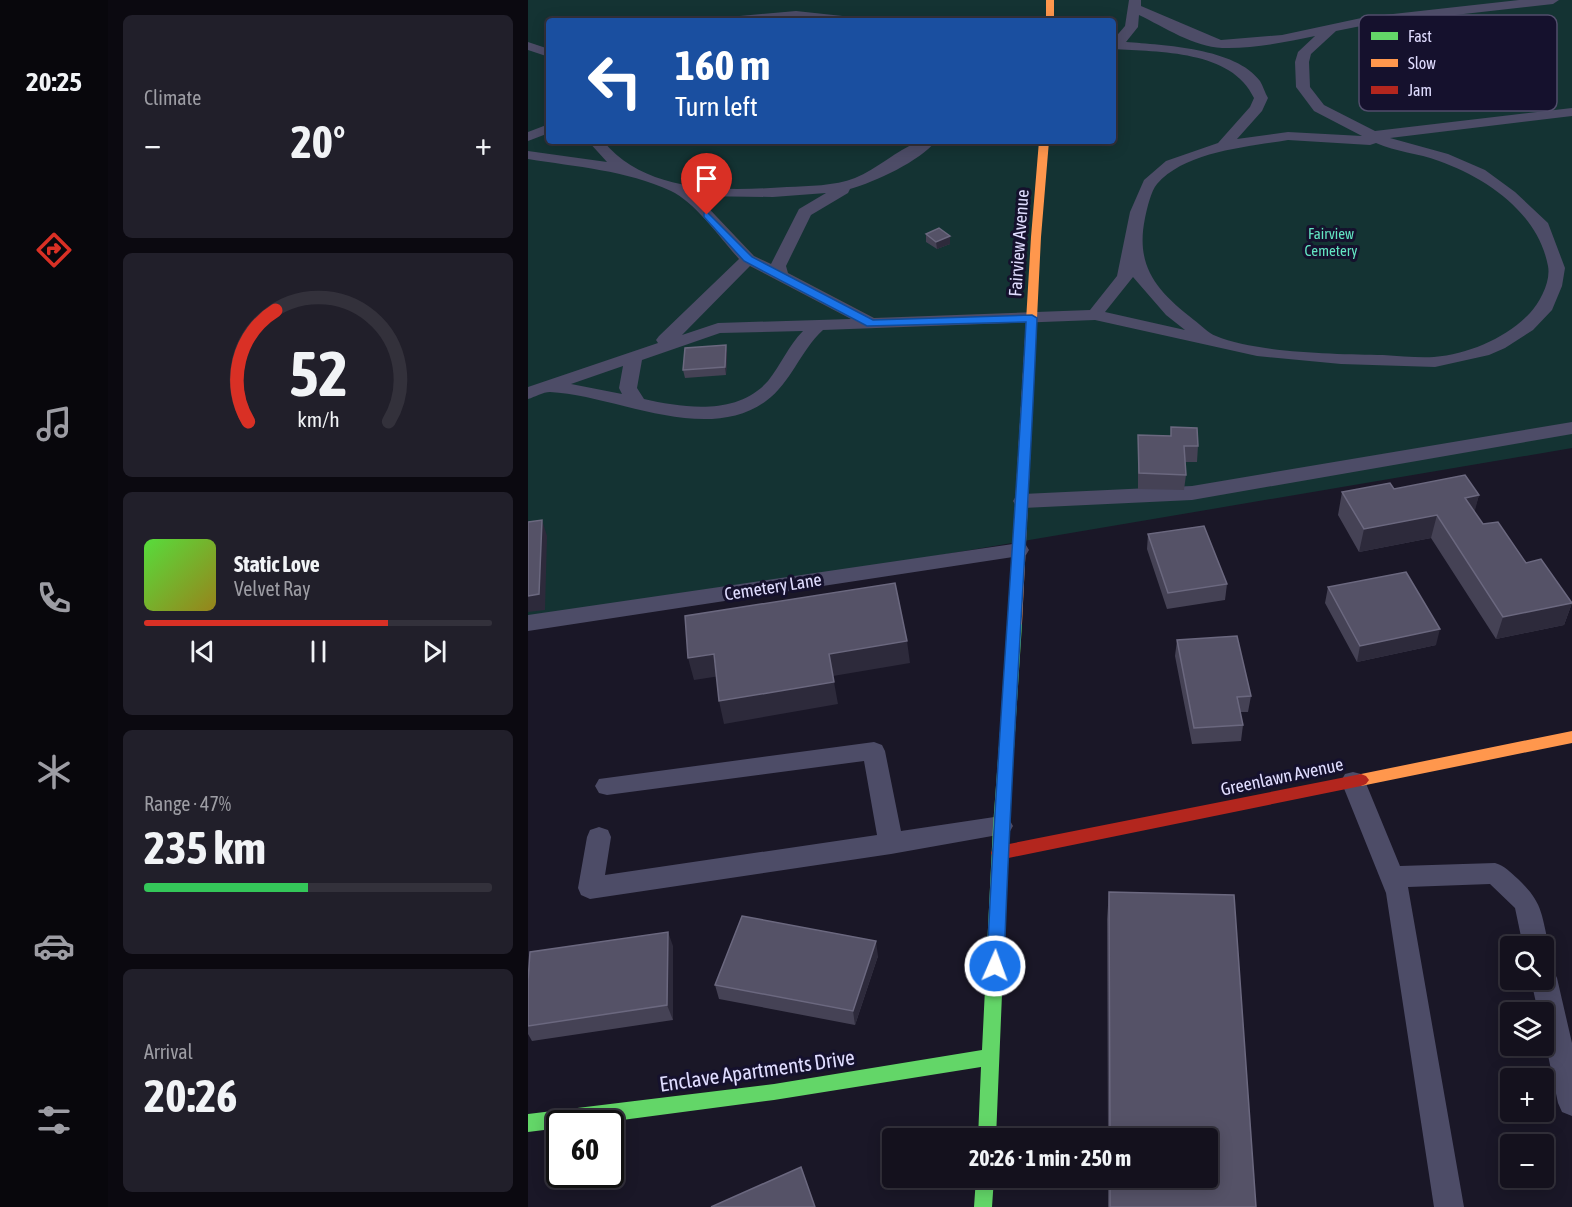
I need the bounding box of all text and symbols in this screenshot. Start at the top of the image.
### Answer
legend [1359,15,1557,111]
text: Fast [1408,27,1432,45]
text: 160 m [675,41,770,89]
icon: left [576,42,654,120]
text: Slow [1408,54,1436,72]
text: 20:25 [26,66,82,97]
text: Jam [1408,81,1432,99]
text: Climate [144,86,201,109]
text: Turn left [675,91,758,122]
text: 20° [291,116,345,168]
text: − [144,124,161,162]
text: + [475,124,492,162]
pin [681,153,732,215]
icon: arrive [690,162,723,195]
street label: Fairview Avenue [1004,189,1033,297]
park label: Fairview Cemetery [1305,225,1357,259]
icon: directions [33,229,75,271]
text: 52 [289,338,347,409]
icon: music [33,403,75,445]
text: km/h [297,408,339,433]
text: Static Love [234,551,320,577]
street label: Cemetery Lane [723,568,823,605]
icon: phone [33,577,75,619]
text: Velvet Ray [234,577,311,600]
icon: previous [186,635,219,668]
icon: pause [302,635,335,668]
icon: next [418,635,451,668]
icon: climate [33,751,75,793]
street label: Greenlawn Avenue [1219,753,1345,800]
text: Range · 47% [144,792,231,815]
text: 235 km [144,822,266,874]
icon: car [33,925,75,967]
position arrow [963,934,1027,998]
map controls [1500,936,1554,1188]
button: search [1500,936,1554,990]
button: layers [1500,1002,1554,1056]
text: Arrival [144,1040,193,1063]
street label: Enclave Apartments Drive [658,1044,856,1096]
button: + [1500,1068,1554,1122]
text: 20:26 [144,1070,238,1122]
icon: filters [33,1099,75,1141]
speed limit sign: 60 [546,1110,624,1188]
button: − [1500,1134,1554,1188]
text: 20:26 · 1 min · 250 m [969,1145,1131,1171]

